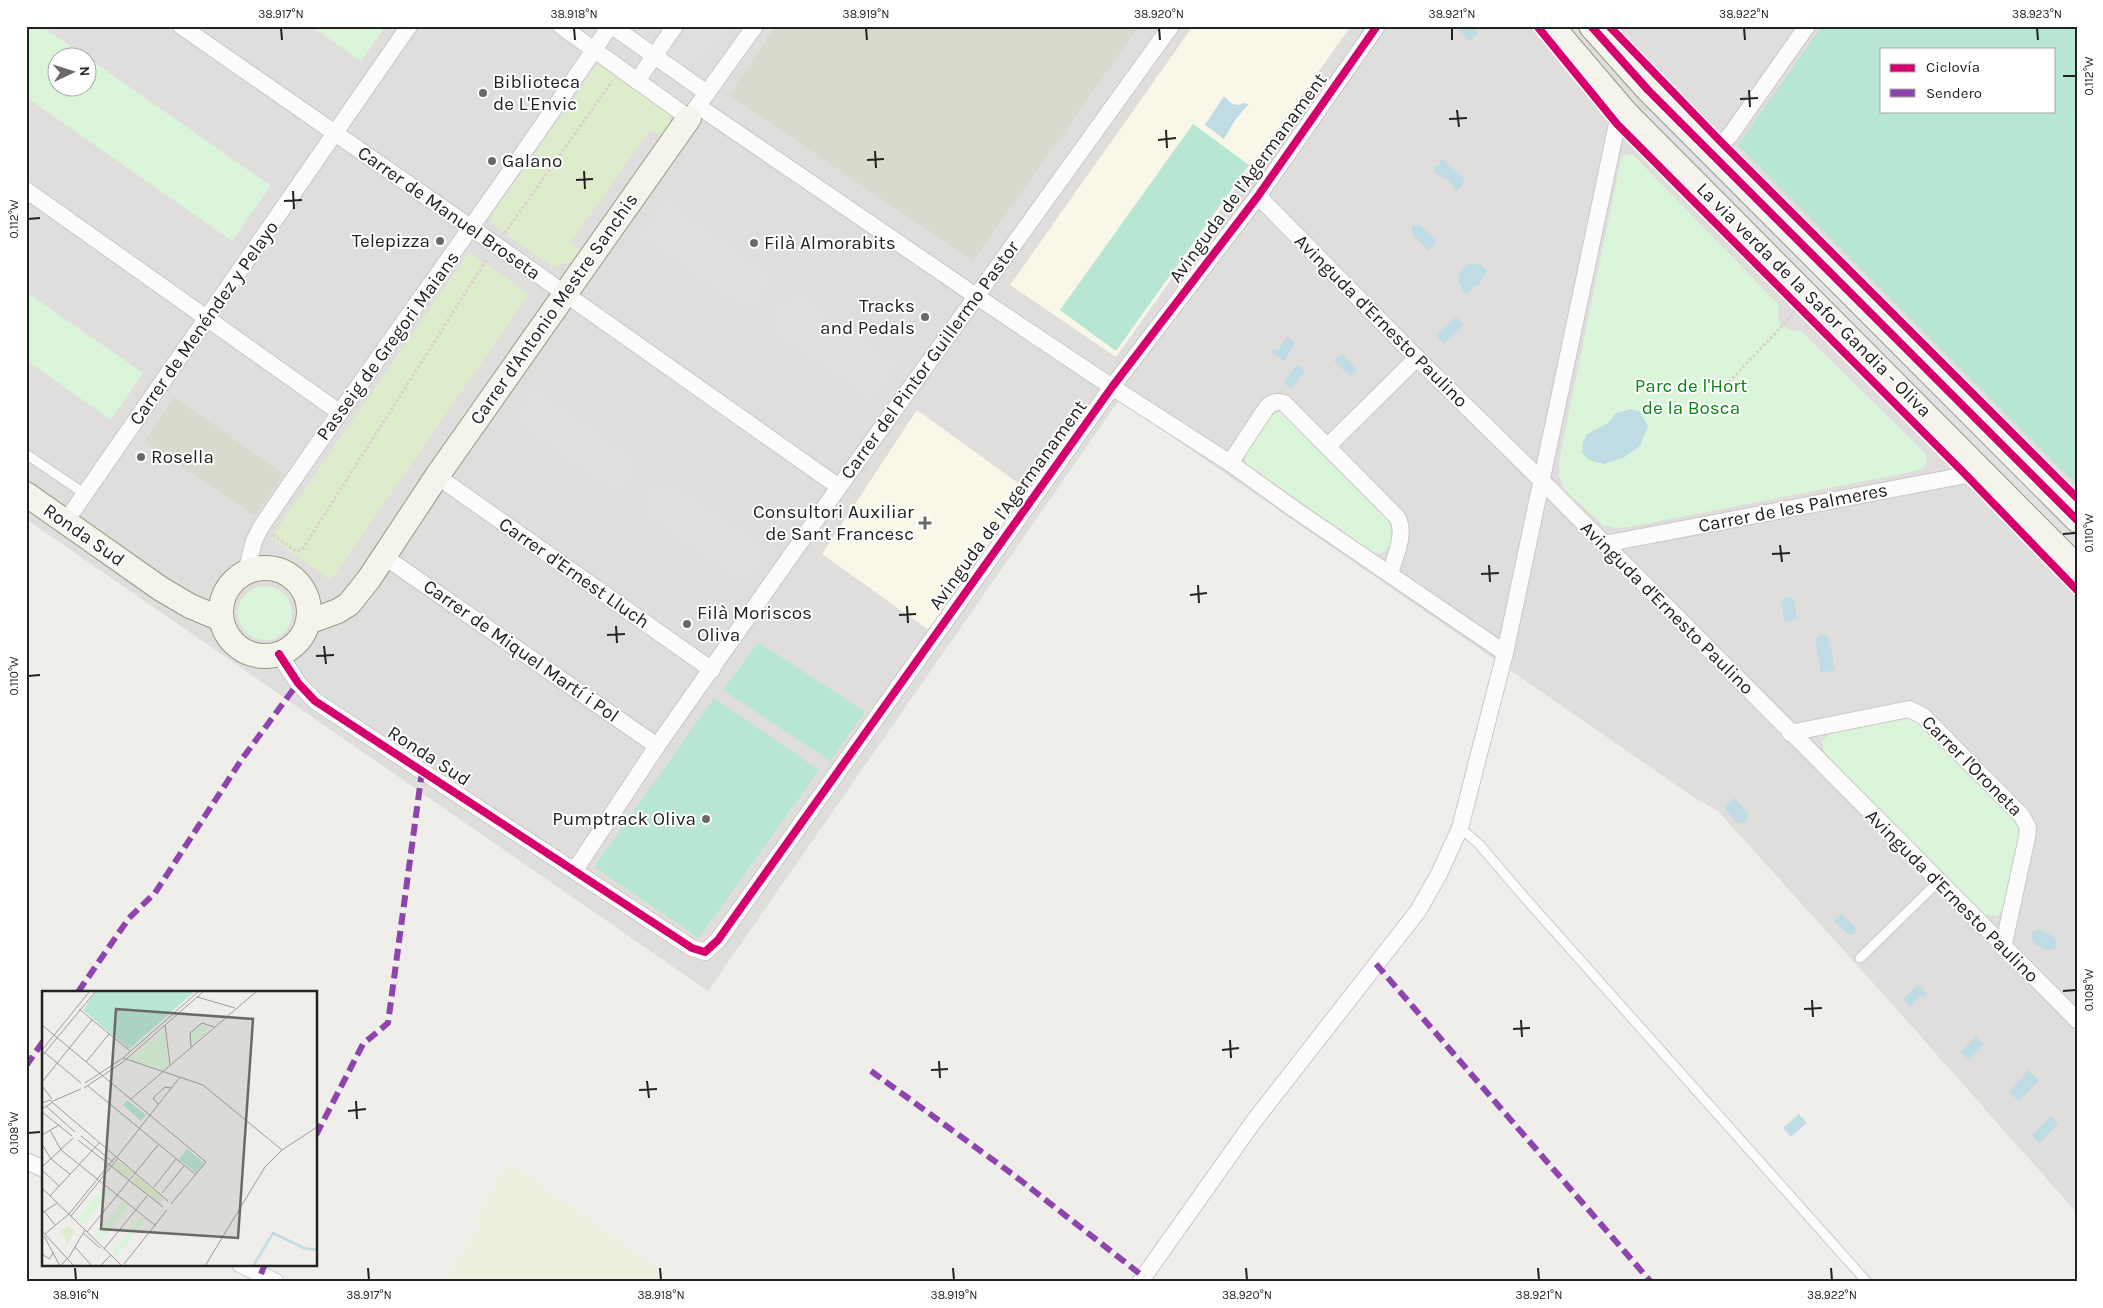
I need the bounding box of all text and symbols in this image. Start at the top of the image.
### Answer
text: 38.917°N [258,7,304,21]
text: 38.918°N [550,7,598,21]
text: 38.919°N [843,7,889,21]
text: 38.920°N [1134,7,1184,21]
text: 38.921°N [1429,7,1475,21]
text: 38.922°N [1719,7,1769,21]
text: 38.923°N [2012,7,2062,21]
north arrow [48,48,98,98]
legend [1880,48,2056,112]
text: 0.112°W [2082,56,2096,95]
text: Ciclovía [1926,58,1980,76]
text: N [76,66,93,77]
street label: Avinguda de l'Agermanament [1165,69,1331,287]
place label: Biblioteca de L'Envic [493,71,580,115]
text: Sendero [1926,84,1982,102]
marker: Biblioteca de L'Envic [477,87,489,99]
street label: Carrer de Manuel Broseta [353,141,545,285]
place label: Galano [502,150,562,172]
marker: Galano [486,155,498,167]
street label: La via verda de la Safor Gandia - Oliva [1692,178,1936,422]
street label: Carrer d'Antonio Mestre Sanchis [465,189,643,429]
text: 0.112°W [7,199,21,238]
street label: Carrer de Menéndez y Pelayo [125,217,283,429]
place label: Telepizza [352,230,430,252]
street label: Avinguda d'Ernesto Paulino [1290,230,1472,412]
place label: Filà Almorabits [764,232,896,254]
marker: Telepizza [434,235,446,247]
street label: Carrer del Pintor Guillermo Pastor [836,236,1024,483]
marker: Filà Almorabits [748,237,760,249]
street label: Passeig de Gregori Maians [312,247,464,445]
place label: Tracks and Pedals [820,295,915,339]
marker: Tracks and Pedals [919,311,931,323]
park label: Parc de l'Hort de la Bosca [1635,375,1747,419]
street label: Avinguda de l'Agermanament [925,396,1091,614]
place label: Rosella [151,446,214,468]
marker: Rosella [135,451,147,463]
street label: Carrer de les Palmeres [1696,479,1890,537]
street label: Ronda Sud [39,499,129,571]
place label: Consultori Auxiliar de Sant Francesc [753,501,914,545]
street label: Carrer d'Ernest Lluch [495,513,653,633]
text: 0.110°W [2082,513,2096,553]
marker: Consultori Auxiliar de Sant Francesc [918,516,932,530]
street label: Avinguda d'Ernesto Paulino [1576,517,1758,699]
street label: Carrer de Miquel Martí i Pol [419,575,623,727]
place label: Filà Moriscos Oliva [697,602,812,646]
marker: Filà Moriscos Oliva [681,618,693,630]
text: 0.110°W [7,656,21,696]
street label: Carrer l'Oroneta [1917,711,2027,821]
street label: Ronda Sud [384,721,474,791]
street label: Avinguda d'Ernesto Paulino [1861,805,2043,987]
place label: Pumptrack Oliva [552,808,696,830]
marker: Pumptrack Oliva [700,813,712,825]
text: 0.108°W [2082,968,2096,1011]
inset map [42,991,318,1266]
text: 0.108°W [7,1111,21,1154]
text: 38.916°N [53,1288,99,1302]
text: 38.917°N [346,1288,392,1302]
text: 38.918°N [637,1288,685,1302]
text: 38.919°N [931,1288,977,1302]
text: 38.920°N [1222,1288,1272,1302]
text: 38.921°N [1516,1288,1562,1302]
text: 38.922°N [1807,1288,1857,1302]

